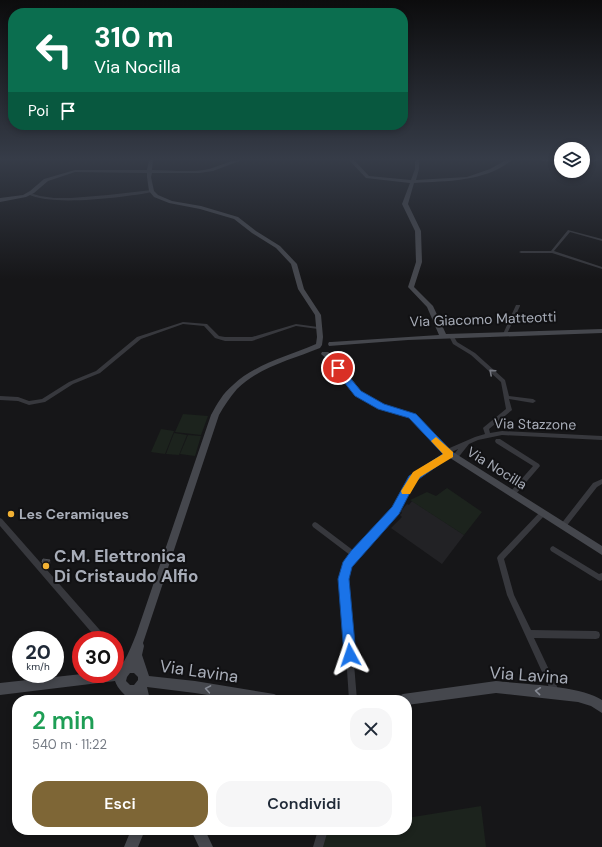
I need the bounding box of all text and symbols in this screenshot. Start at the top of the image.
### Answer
text: 310 m [94,19,174,56]
icon: left [28,24,80,76]
text: Via Nocilla [94,55,181,79]
icon: arrive [57,100,79,122]
text: Poi [28,101,49,121]
map controls [554,142,590,178]
button: layers [554,142,590,178]
street label: Via Giacomo Matteotti [409,307,557,331]
pin [321,351,355,385]
icon: arrive [327,357,349,379]
one-way arrow [489,369,497,377]
street label: Via Stazzone [494,414,576,434]
street label: Via Nocilla [464,443,530,493]
place label: Les Ceramiques [19,505,129,523]
marker: Les Ceramiques [6,509,16,519]
place label: C.M. Elettronica Di Cristaudo Alfio [54,545,198,587]
marker: C.M. Elettronica Di Cristaudo Alfio [41,561,51,571]
speed limit sign: 30 [72,631,124,683]
position arrow [329,634,371,676]
text: 20 [25,639,51,665]
street label: Via Lavina [158,655,240,687]
text: km/h [26,660,50,673]
street label: Via Lavina [489,661,569,689]
one-way arrow [205,685,211,694]
one-way arrow [535,687,541,696]
text: 2 min [32,705,95,736]
button: close [350,708,392,750]
text: 540 m · 11:22 [32,736,107,753]
button: Esci [32,781,208,827]
button: Condividi [216,781,392,827]

